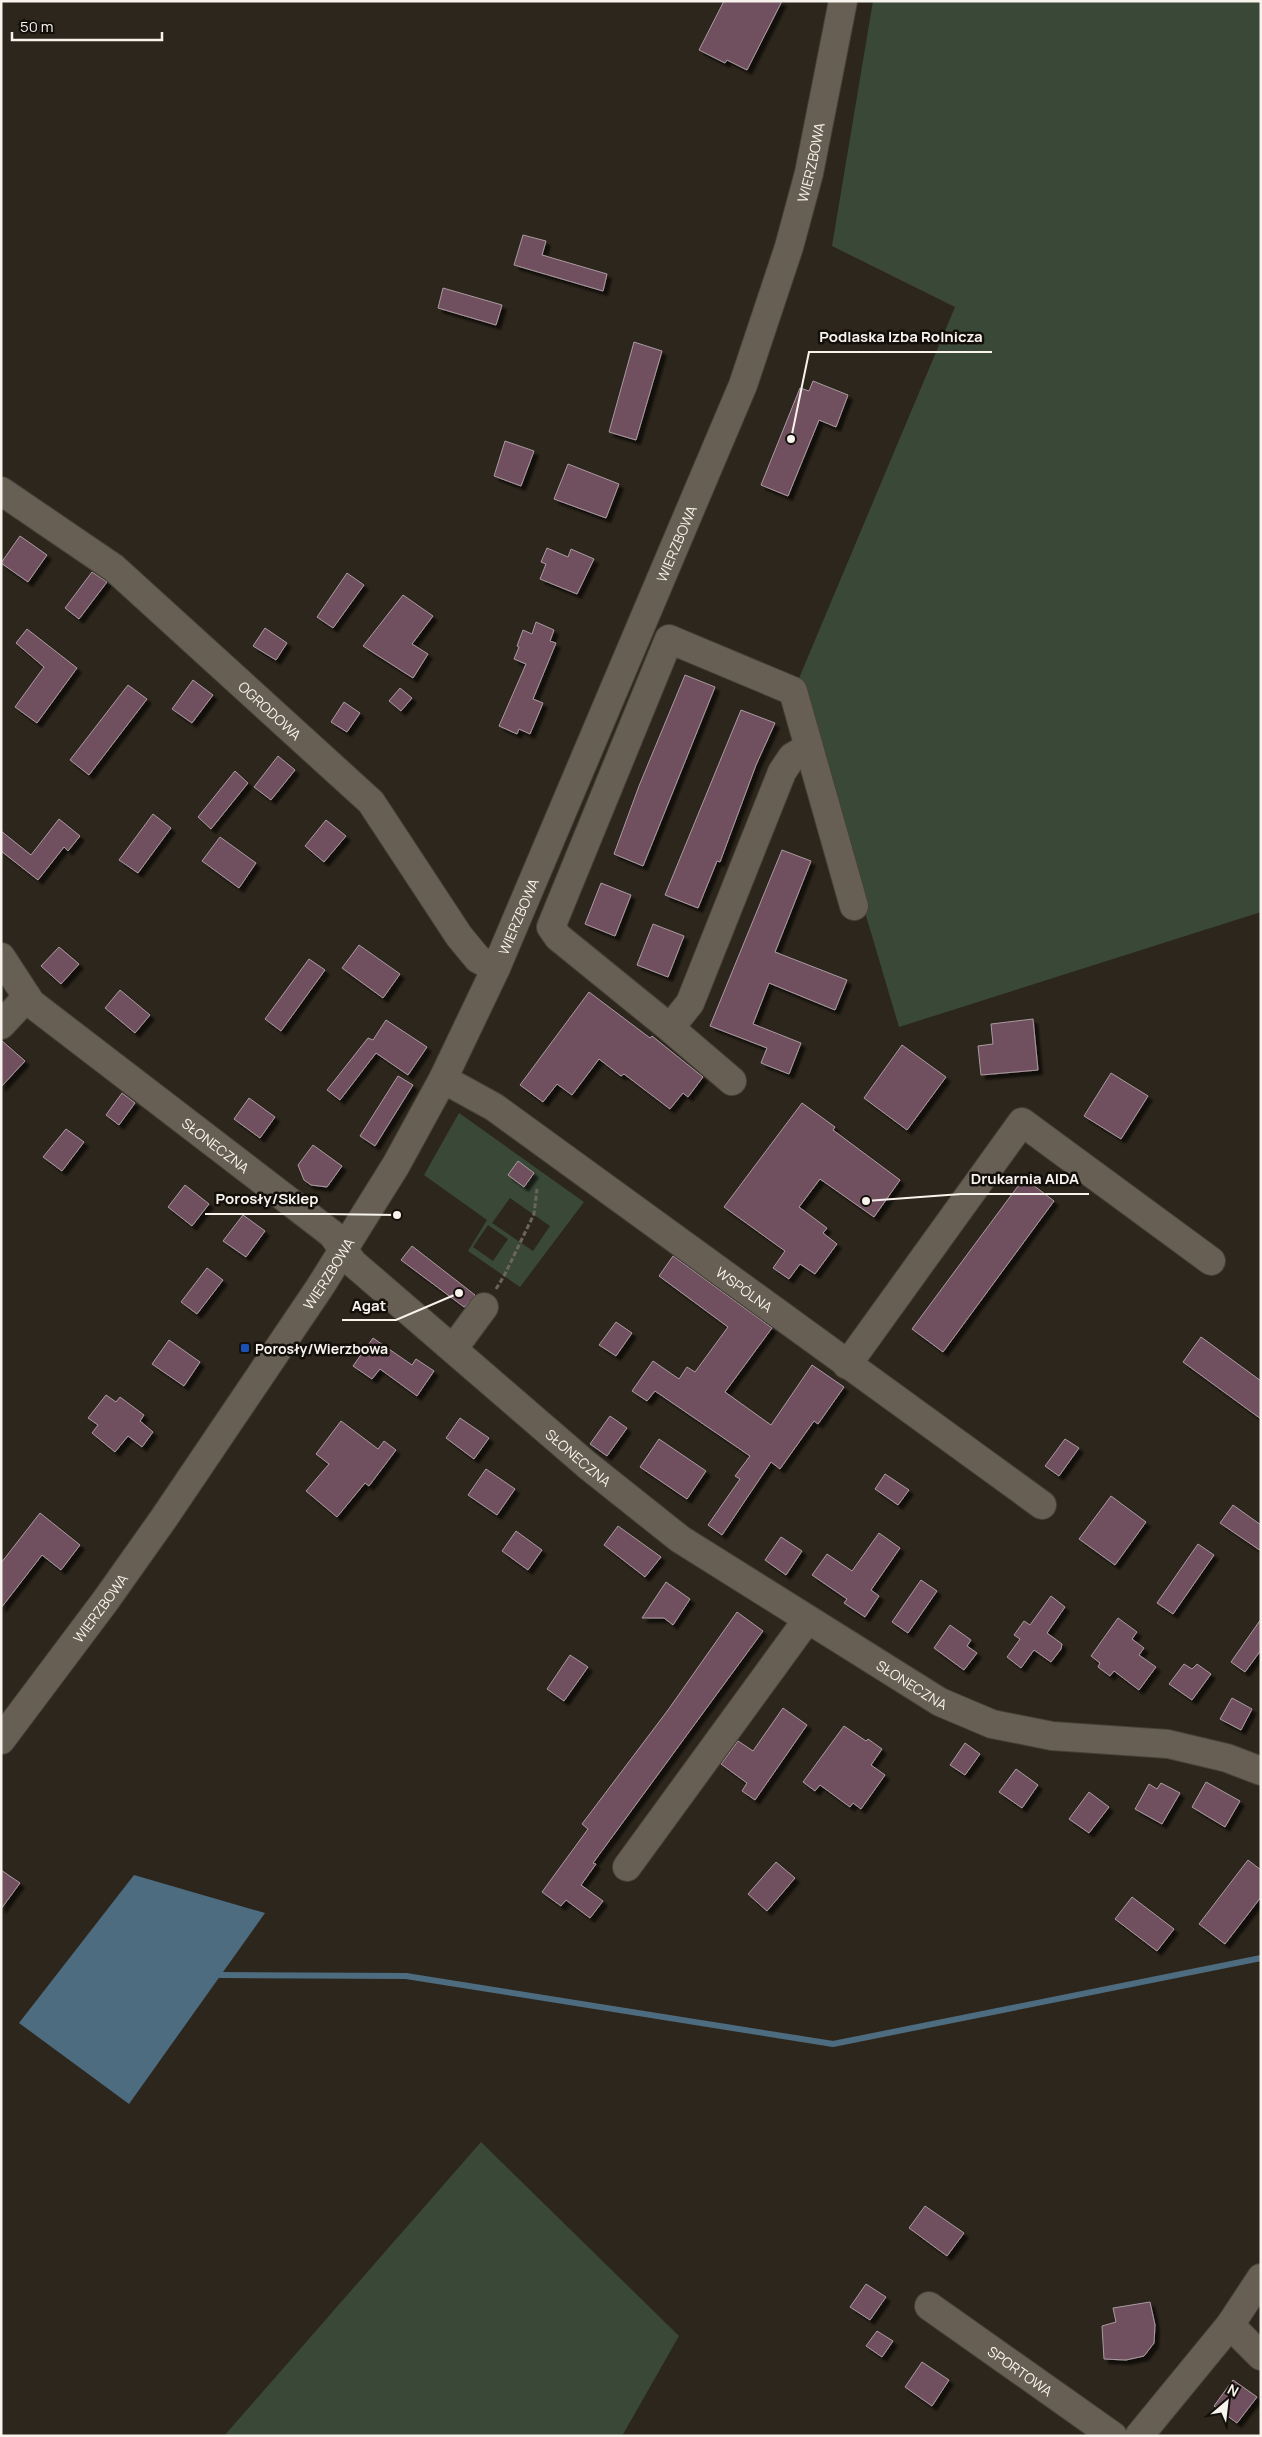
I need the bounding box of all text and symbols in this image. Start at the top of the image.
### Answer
scale bar [12,10,162,42]
text: 50 m [20,16,54,37]
street label: WIERZBOWA [792,121,828,204]
callout: Podlaska Izba Rolnicza [809,322,992,352]
text: Podlaska Izba Rolnicza [819,326,983,347]
street label: WIERZBOWA [651,502,700,585]
street label: OGRODOWA [235,677,306,744]
street label: WIERZBOWA [493,875,542,957]
street label: SŁONECZNA [178,1113,254,1177]
callout: Drukarnia AIDA [961,1164,1089,1194]
text: Drukarnia AIDA [971,1168,1079,1189]
callout: Porosły/Sklep [205,1184,328,1214]
text: Porosły/Sklep [216,1188,318,1209]
street label: WIERZBOWA [298,1234,358,1313]
street label: WSPÓLNA [713,1262,777,1316]
callout: Agat [342,1290,396,1320]
text: Agat [352,1295,386,1316]
place label: Porosły/Wierzbowa [255,1339,388,1358]
marker: Porosły/Wierzbowa [239,1342,251,1354]
street label: SŁONECZNA [542,1424,616,1490]
street label: WIERZBOWA [68,1569,131,1646]
street label: SŁONECZNA [873,1655,950,1714]
street label: SPORTOWA [984,2341,1057,2400]
north arrow [1202,2377,1252,2427]
text: N [1224,2379,1242,2401]

